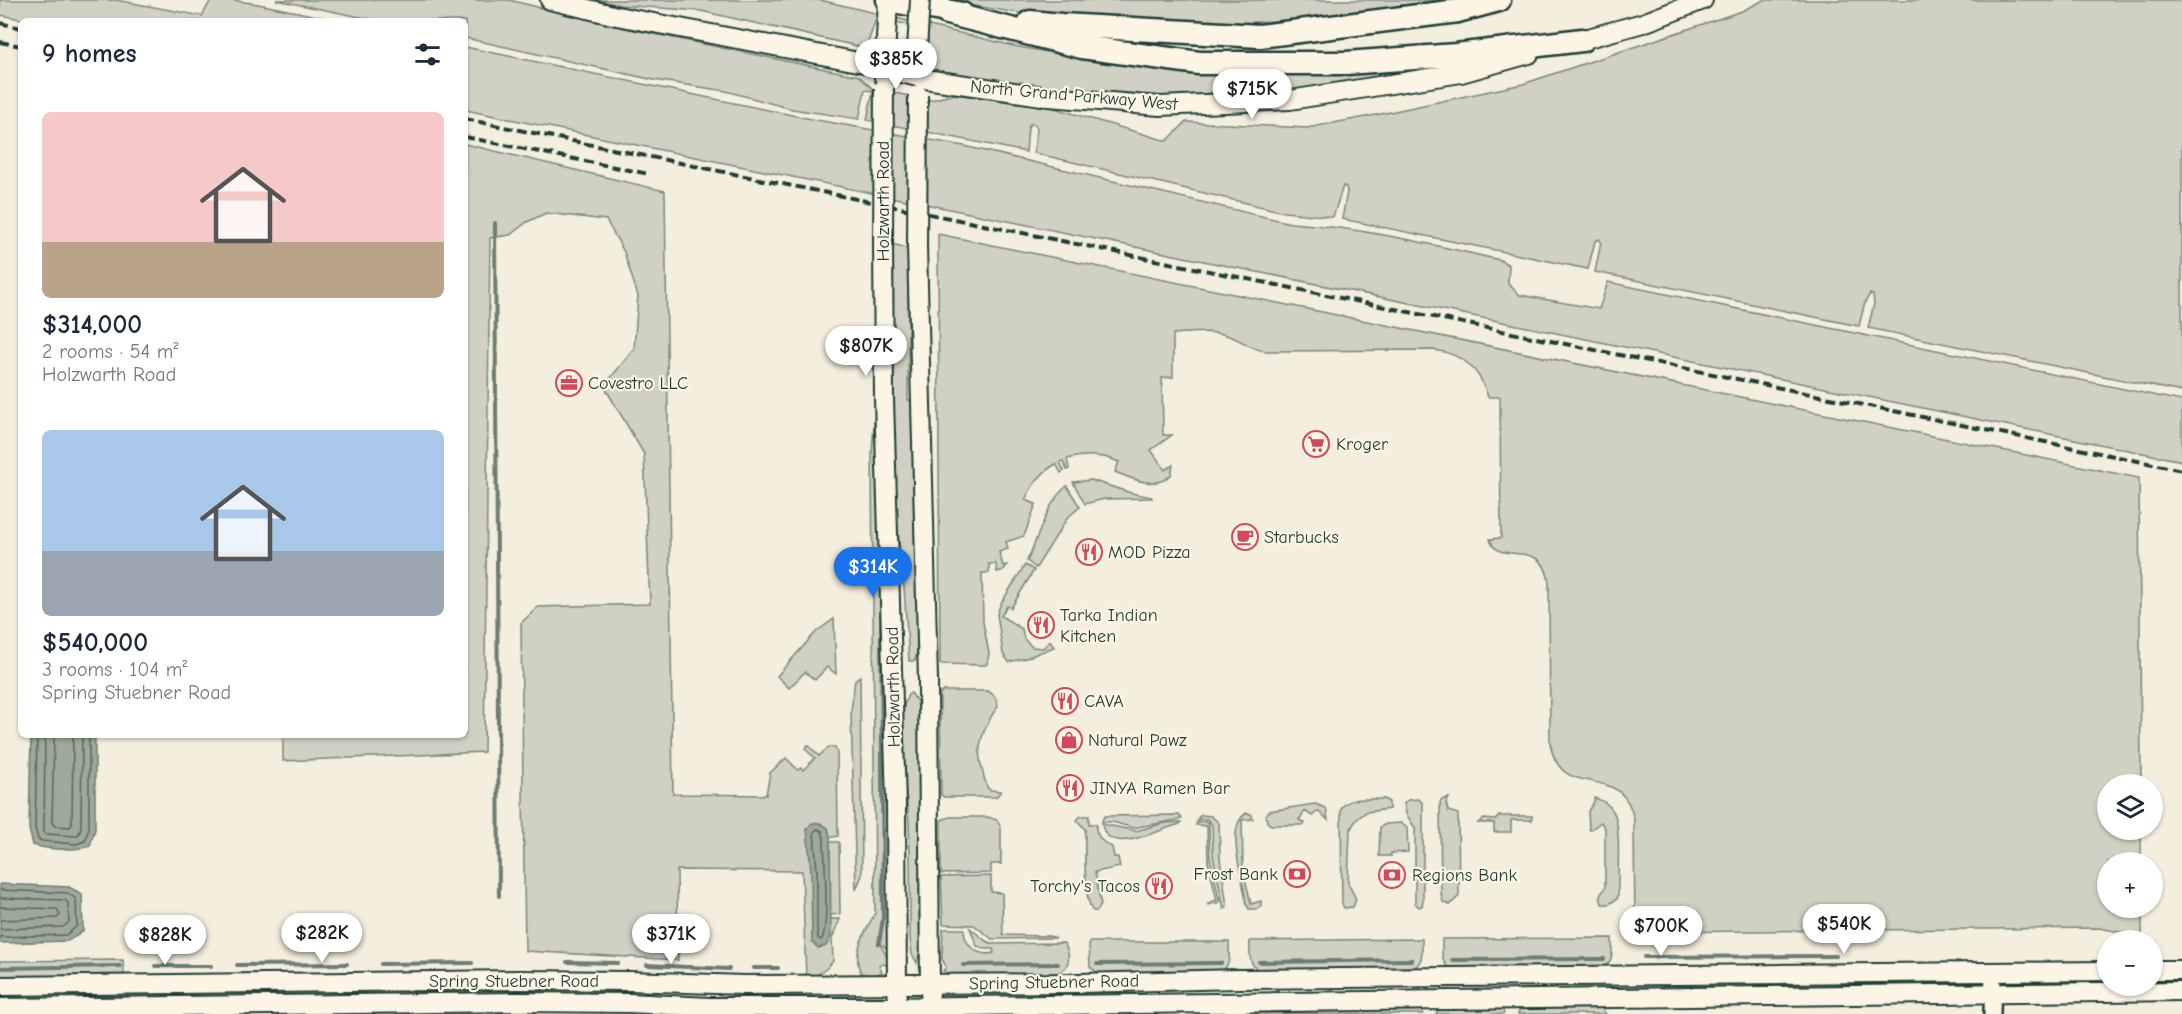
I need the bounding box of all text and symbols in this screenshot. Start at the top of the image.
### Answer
icon: filters [411,38,444,71]
text: 9 homes [42,39,137,69]
pin: $385K [854,39,938,90]
text: $385K [869,47,923,70]
pin: $715K [1210,69,1294,120]
street label: North Grand Parkway West [969,76,1179,115]
text: $715K [1227,77,1277,100]
street label: Holzwarth Road [873,141,894,261]
icon: home [189,151,297,259]
text: $314,000 [42,310,142,340]
pin: $807K [824,326,908,377]
text: $807K [839,334,893,357]
text: 2 rooms · 54 m² [42,340,178,363]
text: Holzwarth Road [42,363,176,386]
office icon: Covestro LLC [554,368,584,398]
place label: Covestro LLC [588,373,688,394]
supermarket icon: Kroger [1301,429,1331,459]
place label: Kroger [1336,434,1389,455]
icon: home [189,469,297,577]
cafe icon: Starbucks [1230,522,1260,552]
place label: Starbucks [1264,527,1339,548]
restaurant icon: MOD Pizza [1074,537,1104,567]
place label: MOD Pizza [1108,542,1191,563]
pin: $314K [831,547,915,598]
text: $314K [848,555,898,578]
place label: Tarka Indian Kitchen [1060,605,1158,647]
restaurant icon: Tarka Indian Kitchen [1026,610,1056,640]
street label: Holzwarth Road [882,626,905,748]
text: $540,000 [42,628,148,658]
text: 3 rooms · 104 m² [42,658,187,681]
text: Spring Stuebner Road [42,681,231,704]
restaurant icon: CAVA [1050,686,1080,716]
place label: CAVA [1084,691,1124,712]
shop icon: Natural Pawz [1054,725,1084,755]
place label: Natural Pawz [1088,730,1187,751]
restaurant icon: JINYA Ramen Bar [1055,773,1085,803]
map controls [2097,774,2163,996]
button: layers [2097,774,2163,840]
place label: JINYA Ramen Bar [1090,778,1231,799]
button: + [2097,852,2163,918]
bank icon: Frost Bank [1282,859,1312,889]
bank icon: Regions Bank [1377,860,1407,890]
place label: Frost Bank [1194,864,1278,885]
place label: Regions Bank [1412,865,1518,886]
restaurant icon: Torchy's Tacos [1144,871,1174,901]
place label: Torchy's Tacos [1030,876,1140,897]
pin: $540K [1802,904,1886,955]
pin: $700K [1619,906,1703,957]
text: $540K [1817,912,1871,935]
pin: $282K [280,913,364,964]
pin: $371K [629,914,713,965]
text: $700K [1633,914,1689,937]
pin: $828K [123,915,207,966]
text: $282K [295,921,349,944]
text: $371K [646,922,696,945]
text: $828K [138,923,192,946]
button: − [2097,930,2163,996]
street label: Spring Stuebner Road [429,971,599,992]
street label: Spring Stuebner Road [969,971,1139,994]

